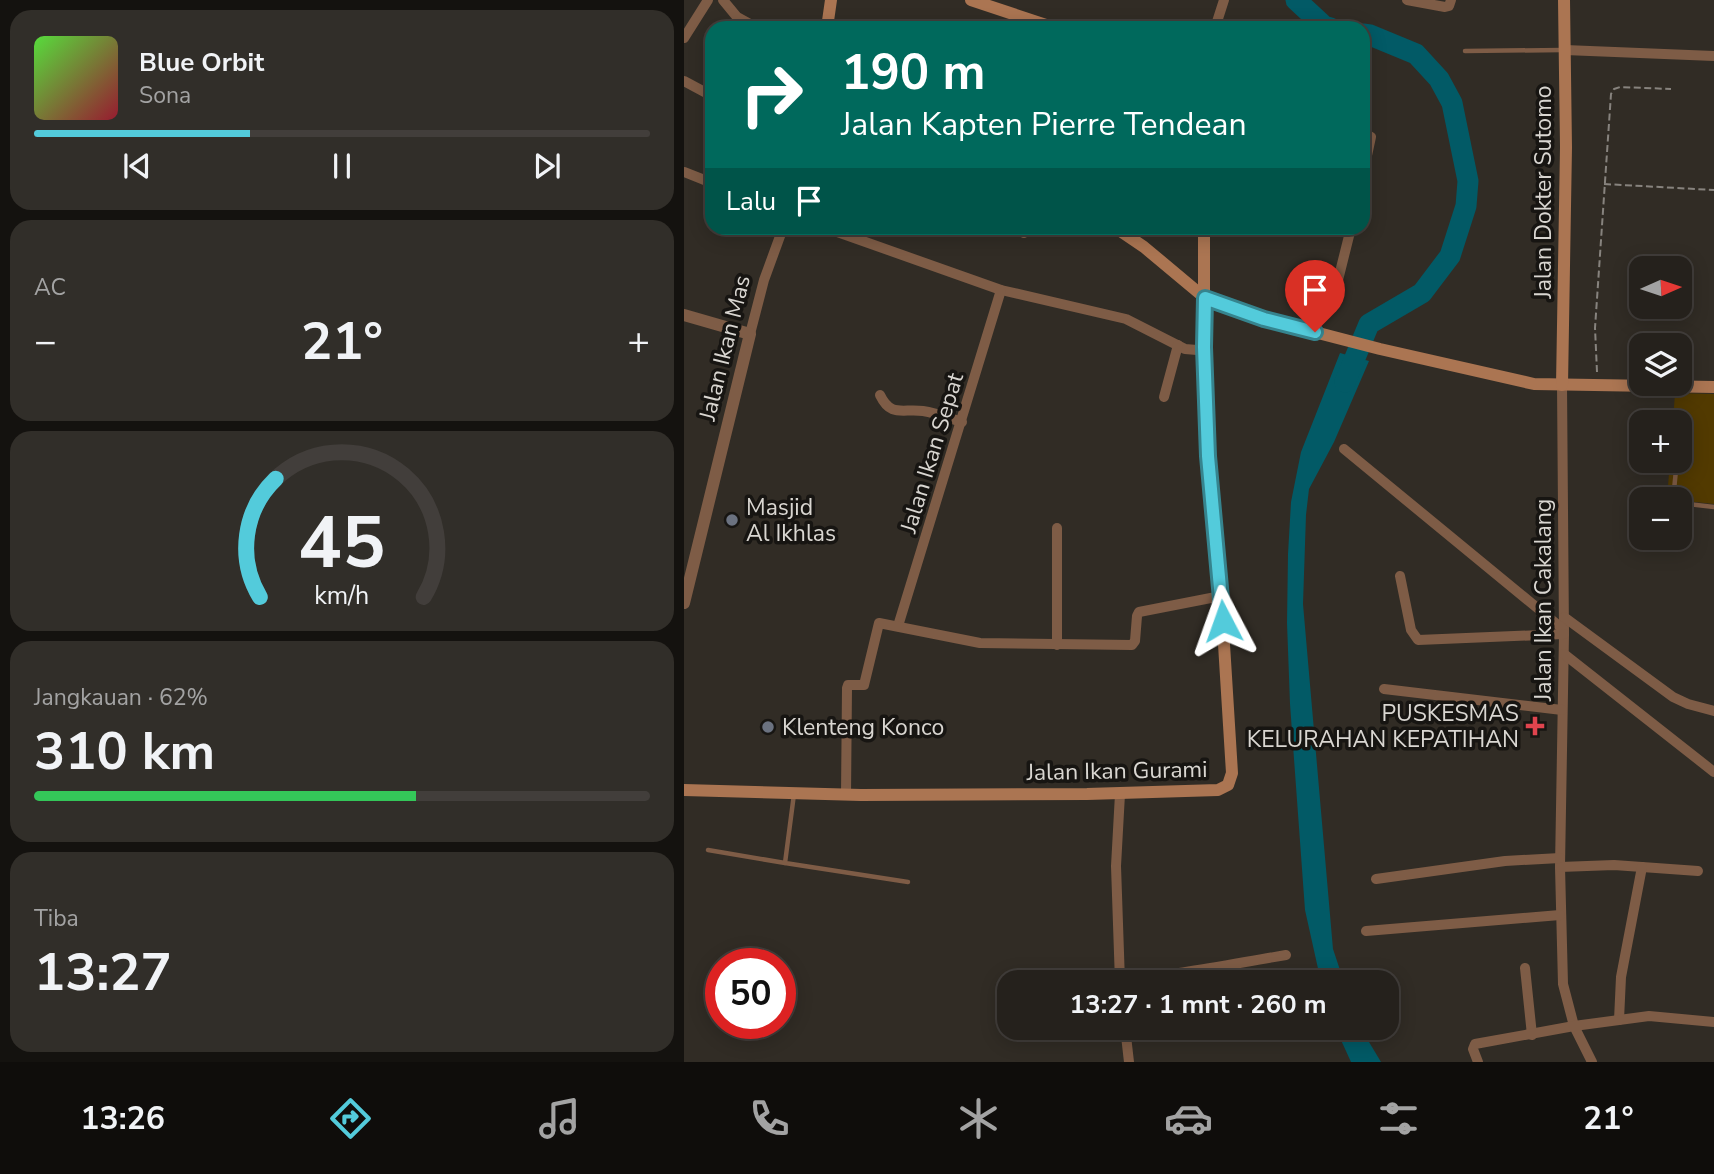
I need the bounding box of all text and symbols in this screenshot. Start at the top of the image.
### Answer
text: 190 m [841,39,985,106]
text: Blue Orbit [139,45,264,80]
icon: right [726,49,817,140]
text: Sona [139,80,191,111]
street label: Jalan Dokter Sutomo [1528,85,1559,300]
text: Jalan Kapten Pierre Tendean [841,103,1247,146]
icon: previous [118,147,156,185]
icon: pause [323,147,361,185]
icon: next [528,147,566,185]
icon: arrive [790,182,828,220]
text: Lalu [726,184,776,219]
north arrow [1629,256,1692,318]
map controls [1629,256,1692,550]
pin [1285,260,1345,332]
icon: arrive [1296,271,1334,309]
text: AC [34,272,66,303]
street label: Jalan Ikan Mas [692,272,758,425]
text: 21° [301,306,383,377]
text: − [34,316,57,367]
text: + [627,316,650,367]
button: layers [1629,333,1692,396]
street label: Jalan Ikan Sepat [893,368,971,538]
button: + [1629,410,1692,473]
button: − [1629,487,1692,550]
place label: Masjid Al Ikhlas [746,492,836,549]
text: 45 [298,493,386,593]
street label: Jalan Ikan Cakalang [1528,499,1559,702]
marker: Masjid Al Ikhlas [724,512,740,528]
text: km/h [314,579,370,613]
position arrow [1186,584,1260,658]
text: Jangkauan · 62% [34,682,208,713]
place label: PUSKESMAS KELURAHAN KEPATIHAN [1247,698,1519,755]
place label: Klenteng Konco [782,712,944,743]
text: 310 km [34,716,215,787]
marker: PUSKESMAS KELURAHAN KEPATIHAN [1525,716,1545,736]
marker: Klenteng Konco [760,719,776,735]
street label: Jalan Ikan Gurami [1025,754,1208,788]
text: Tiba [34,903,79,934]
text: 13:27 [34,937,172,1008]
speed limit sign: 50 [705,948,796,1039]
text: 13:27 · 1 mnt · 260 m [1069,987,1327,1022]
icon: directions [326,1094,375,1143]
icon: music [535,1094,584,1143]
icon: phone [745,1094,794,1143]
icon: climate [954,1094,1003,1143]
icon: car [1164,1094,1213,1143]
icon: filters [1374,1094,1423,1143]
text: 13:26 [80,1097,165,1140]
text: 21° [1583,1097,1634,1140]

